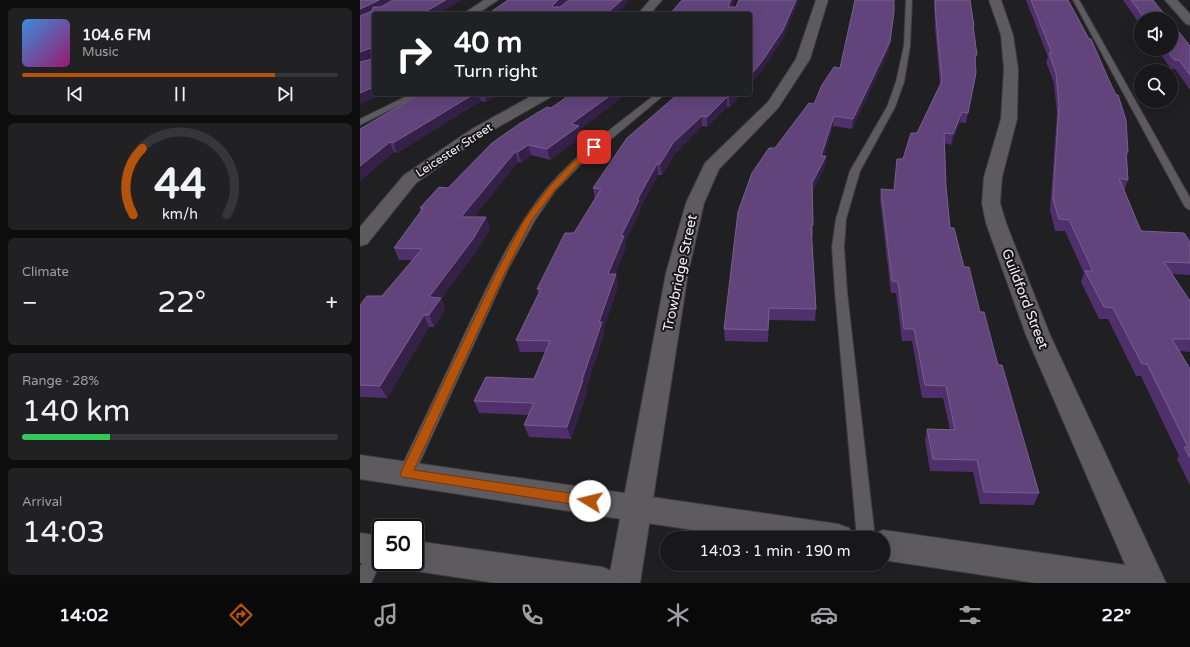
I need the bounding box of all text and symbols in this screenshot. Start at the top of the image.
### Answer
map controls [1134,12,1178,108]
button: sound [1134,12,1178,56]
text: 104.6 FM [82,26,151,44]
text: 40 m [454,26,522,60]
icon: right [388,28,440,80]
text: Music [82,44,119,60]
text: Turn right [454,60,538,82]
button: search [1134,64,1178,108]
icon: previous [64,83,86,105]
icon: pause [169,83,191,105]
icon: next [274,83,296,105]
street label: Leicester Street [413,120,495,180]
pin [577,130,611,164]
icon: arrive [583,136,605,158]
text: 44 [154,159,206,209]
text: km/h [162,205,198,222]
street label: Trowbridge Street [659,212,701,333]
street label: Guildford Street [998,246,1052,352]
text: Climate [22,264,69,280]
text: 22° [157,284,206,321]
text: − [22,290,38,316]
text: + [326,290,338,316]
text: Range · 28% [22,373,99,389]
text: 140 km [22,393,130,430]
position arrow [569,480,611,522]
text: Arrival [22,494,62,510]
text: 14:03 [22,514,105,551]
speed limit sign: 50 [372,519,424,571]
text: 14:03 · 1 min · 190 m [700,542,850,560]
icon: directions [227,601,255,629]
icon: music [372,601,400,629]
icon: phone [518,601,546,629]
icon: climate [664,601,692,629]
icon: car [810,601,838,629]
icon: filters [956,601,984,629]
text: 14:02 [59,604,109,626]
text: 22° [1102,604,1131,626]

